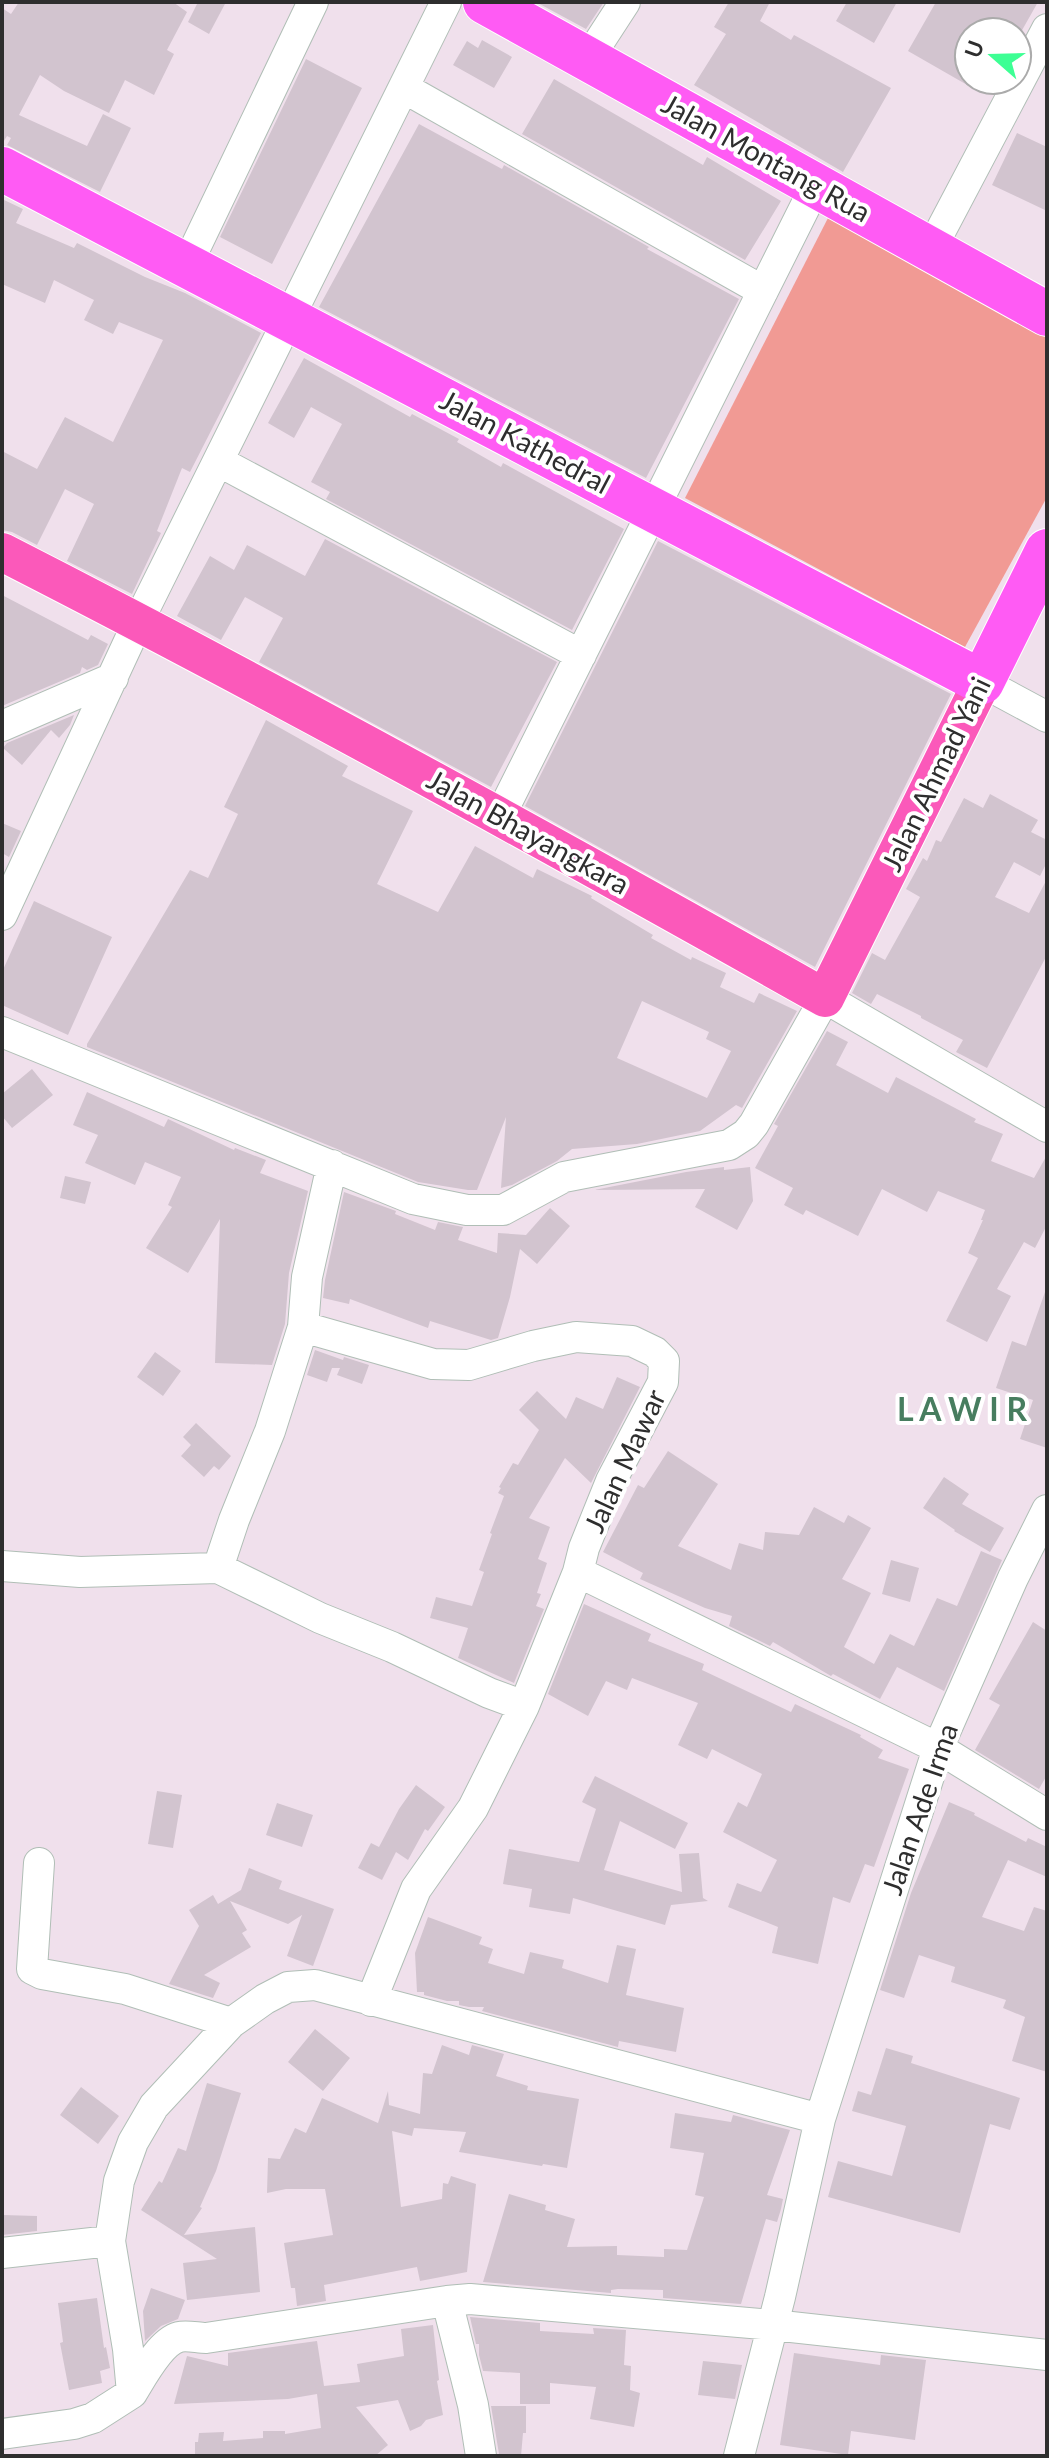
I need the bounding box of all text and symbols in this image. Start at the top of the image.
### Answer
north arrow [953,16,1033,96]
text: U [958,37,989,61]
street label: Jalan Montang Rua [656,86,877,229]
street label: Jalan Kathedral [435,382,616,500]
street label: Jalan Ahmad Yani [873,671,997,876]
street label: Jalan Bhayangkara [421,762,635,901]
street label: Jalan Mawar [576,1384,672,1537]
district label: L A W I R [897,1389,1027,1428]
street label: Jalan Ade Irma [874,1719,964,1899]

